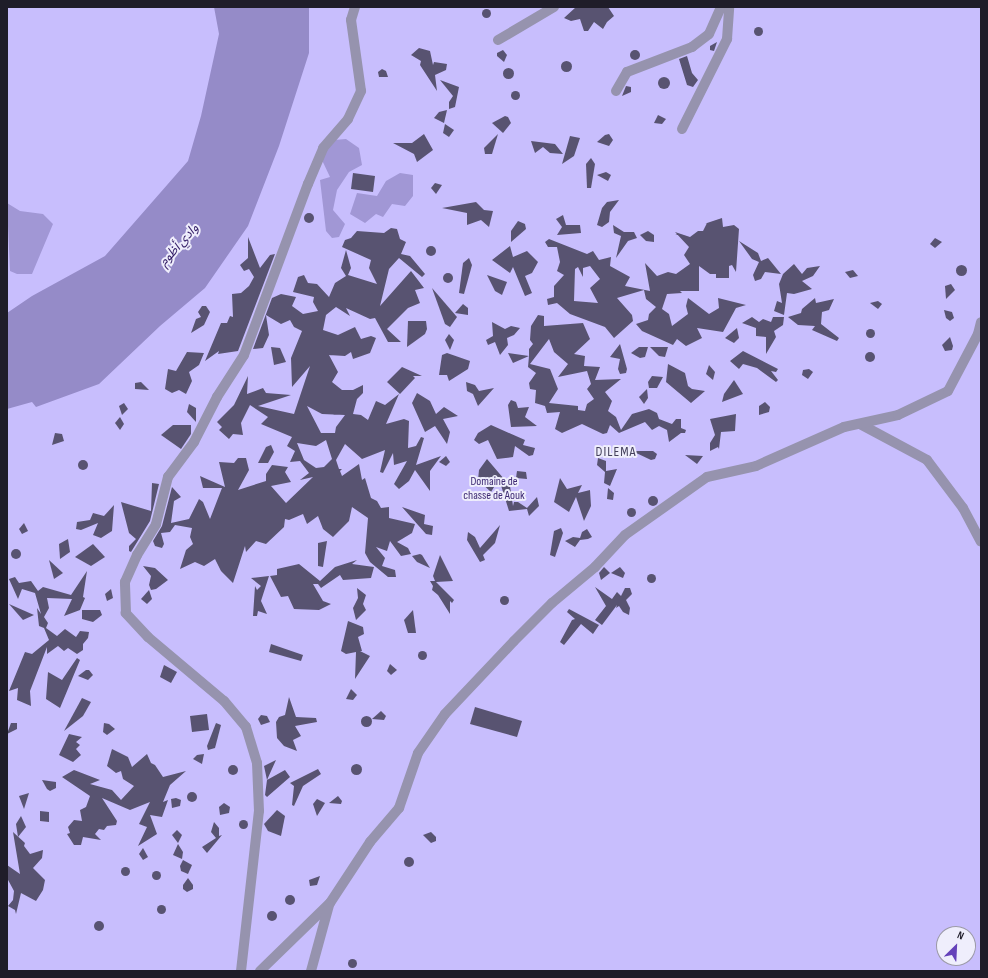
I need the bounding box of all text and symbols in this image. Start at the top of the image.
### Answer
water label: وادي أظوم [156,221,202,269]
district label: DILEMA [596,444,636,460]
park label: Domaine de chasse de Aouk [463,475,525,503]
north arrow [936,926,976,966]
text: N [955,928,966,943]

